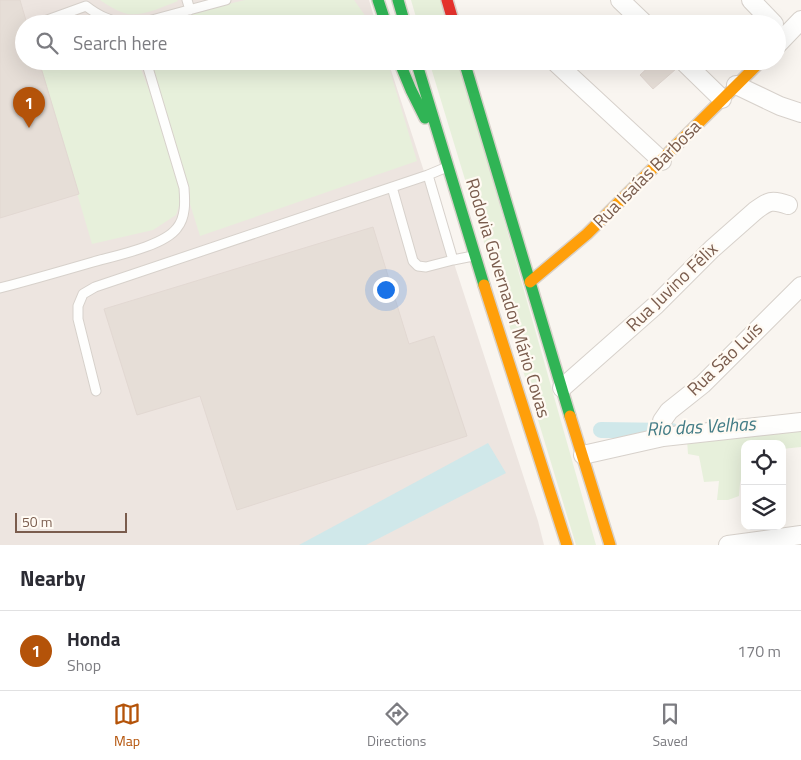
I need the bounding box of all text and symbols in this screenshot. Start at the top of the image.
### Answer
search box [15,15,786,70]
text: Search here [73,28,167,57]
icon: search [33,29,61,57]
pin: 1 [13,87,45,128]
street label: Rua Isaías Barbosa [586,113,707,234]
street label: Rodovia Governador Mário Covas [459,175,558,421]
street label: Rua Juvino Félix [620,236,724,338]
your location [373,277,399,303]
street label: Rua São Luís [681,316,769,402]
water label: Rio das Velhas [646,408,758,443]
map controls [741,440,786,530]
button: locate [741,440,786,485]
button: layers [741,485,786,530]
scale bar [15,510,128,533]
text: 50 m [22,511,52,532]
text: Nearby [20,562,85,594]
text: Honda [67,624,121,653]
text: 1 [32,639,40,663]
text: 170 m [737,639,781,663]
text: Shop [67,653,101,677]
tab: Map [113,700,141,751]
tab: Directions [367,700,426,751]
tab: Saved [652,700,688,751]

